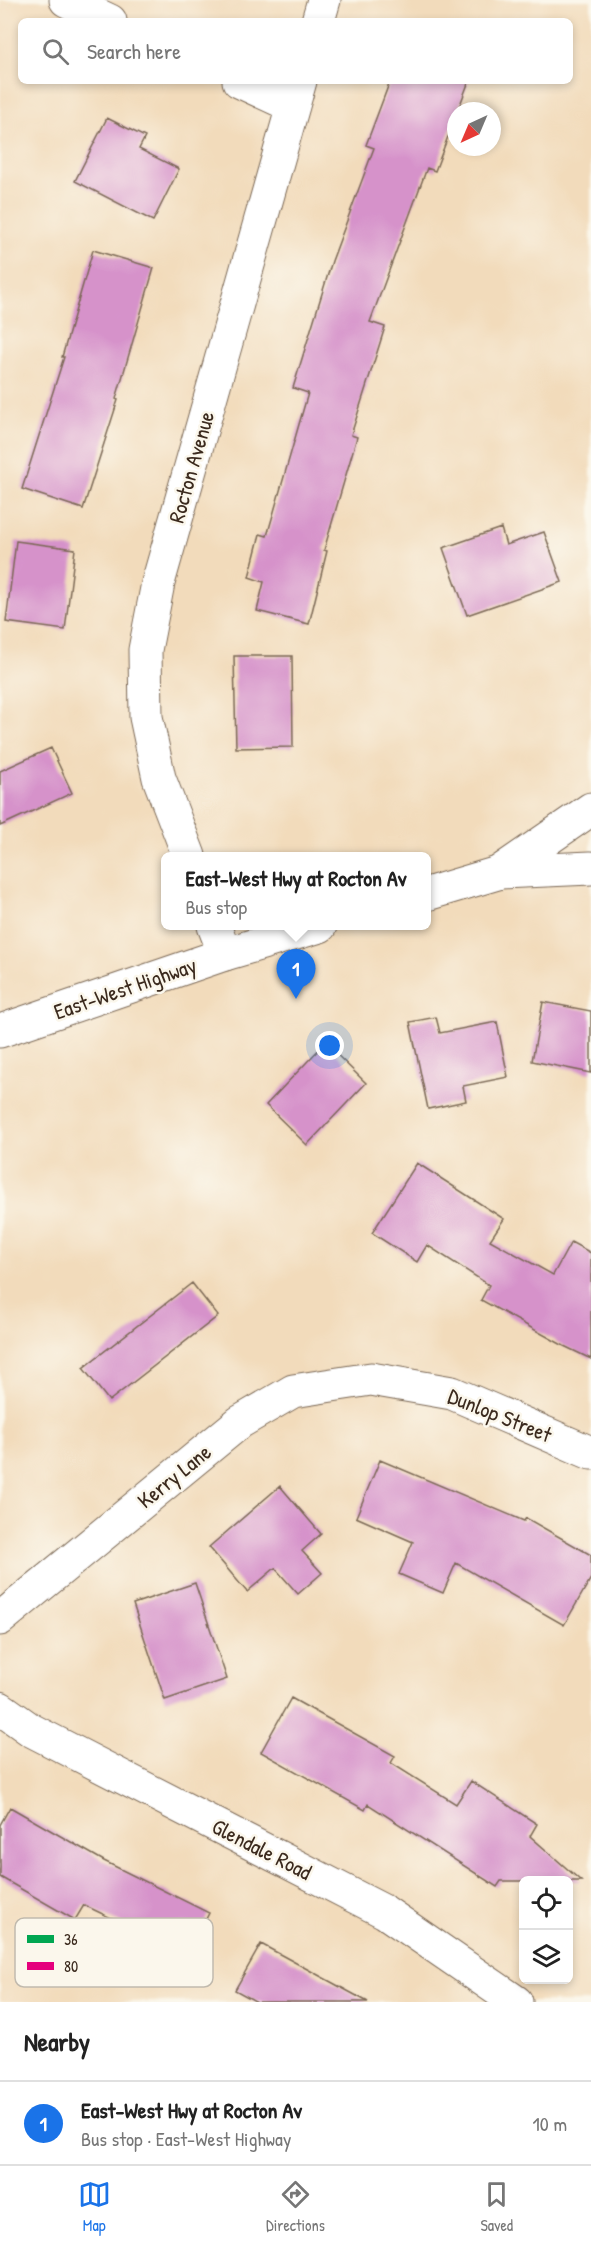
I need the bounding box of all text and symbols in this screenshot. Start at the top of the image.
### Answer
search box [18,18,573,84]
icon: search [39,35,72,68]
text: Search here [87,36,181,66]
north arrow [447,102,501,156]
street label: Rocton Avenue [161,408,221,526]
popup [161,852,431,930]
text: East-West Hwy at Rocton Av [185,863,407,893]
text: Bus stop [185,893,247,920]
street label: East-West Highway [50,950,200,1026]
pin: 1 [276,950,316,999]
your location [315,1031,344,1060]
street label: Dunlop Street [444,1381,557,1450]
street label: Kerry Lane [131,1437,217,1515]
street label: Glendale Road [207,1811,317,1887]
map controls [519,1876,573,1984]
button: locate [519,1876,573,1930]
legend [15,1918,213,1987]
text: 36 [64,1928,78,1950]
button: layers [519,1930,573,1984]
text: 80 [64,1955,78,1977]
text: Nearby [24,2024,90,2059]
text: East-West Hwy at Rocton Av [81,2095,302,2125]
text: 1 [40,2110,47,2137]
text: 10 m [533,2110,567,2137]
text: Bus stop · East-West Highway [81,2125,291,2152]
tab: Map [78,2178,111,2236]
tab: Directions [266,2178,325,2236]
tab: Saved [480,2178,513,2236]

